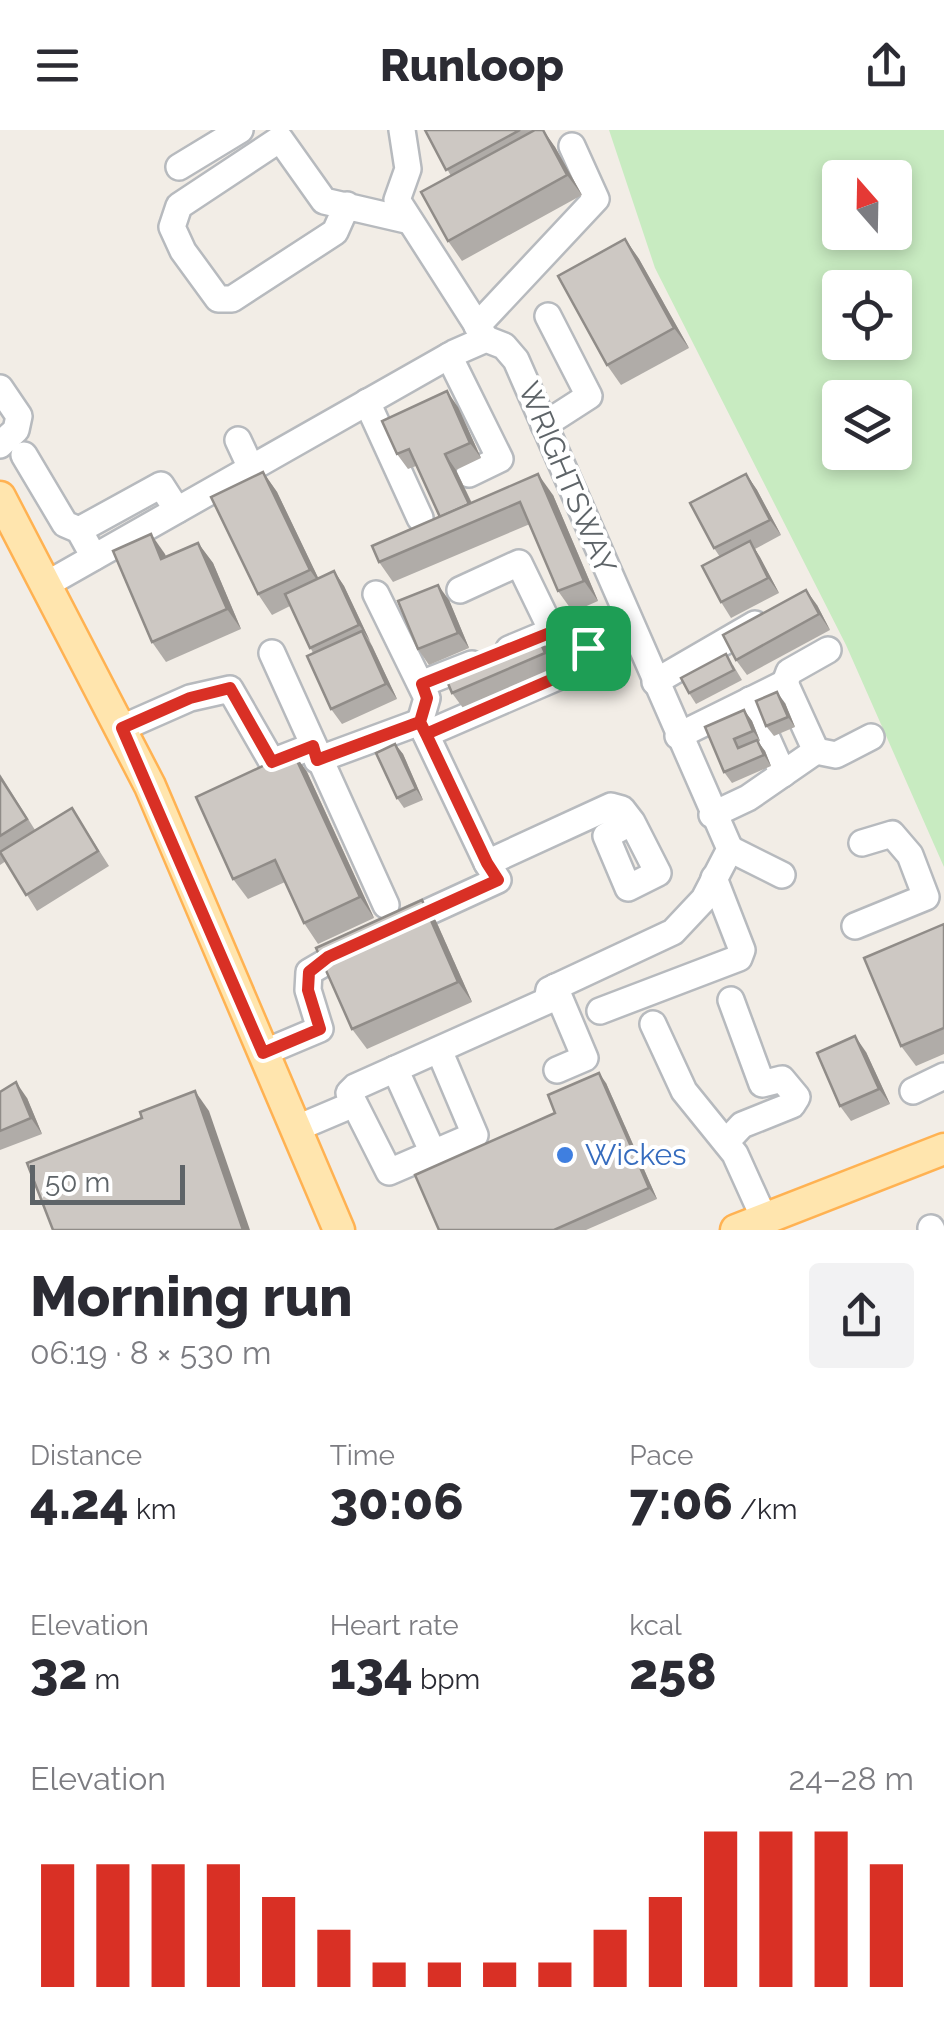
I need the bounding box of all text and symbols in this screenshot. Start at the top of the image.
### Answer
icon: menu [30,38,85,93]
icon: share [859,38,914,93]
text: Runloop [380,39,564,92]
north arrow [822,160,912,250]
map controls [822,160,912,470]
button: locate [822,270,912,360]
street label: WRIGHTSWAY [511,377,624,579]
button: layers [822,380,912,470]
pin [546,606,631,691]
icon: arrive [561,621,616,676]
place label: Wickes [585,1137,687,1172]
marker: Wickes [554,1144,576,1166]
scale bar [30,1160,185,1204]
text: 50 m [45,1166,110,1199]
button: share [809,1263,914,1368]
text: Morning run [30,1264,353,1329]
text: 06:19 · 8 × 530 m [30,1334,271,1371]
text: Distance [30,1439,142,1472]
text: Time [330,1439,395,1472]
text: Pace [629,1439,694,1472]
text: 4.24 [30,1472,129,1531]
text: 30:06 [330,1472,464,1531]
text: 7:06 [629,1472,733,1531]
text: km [129,1493,176,1526]
text: /km [733,1493,798,1526]
text: Elevation [30,1609,149,1642]
text: Heart rate [330,1609,459,1642]
text: kcal [629,1609,682,1642]
text: 32 [30,1642,87,1701]
text: 134 [330,1642,413,1701]
text: 258 [629,1642,717,1701]
text: m [87,1663,120,1696]
text: bpm [413,1663,480,1696]
text: Elevation [30,1760,166,1797]
text: 24–28 m [789,1760,914,1797]

